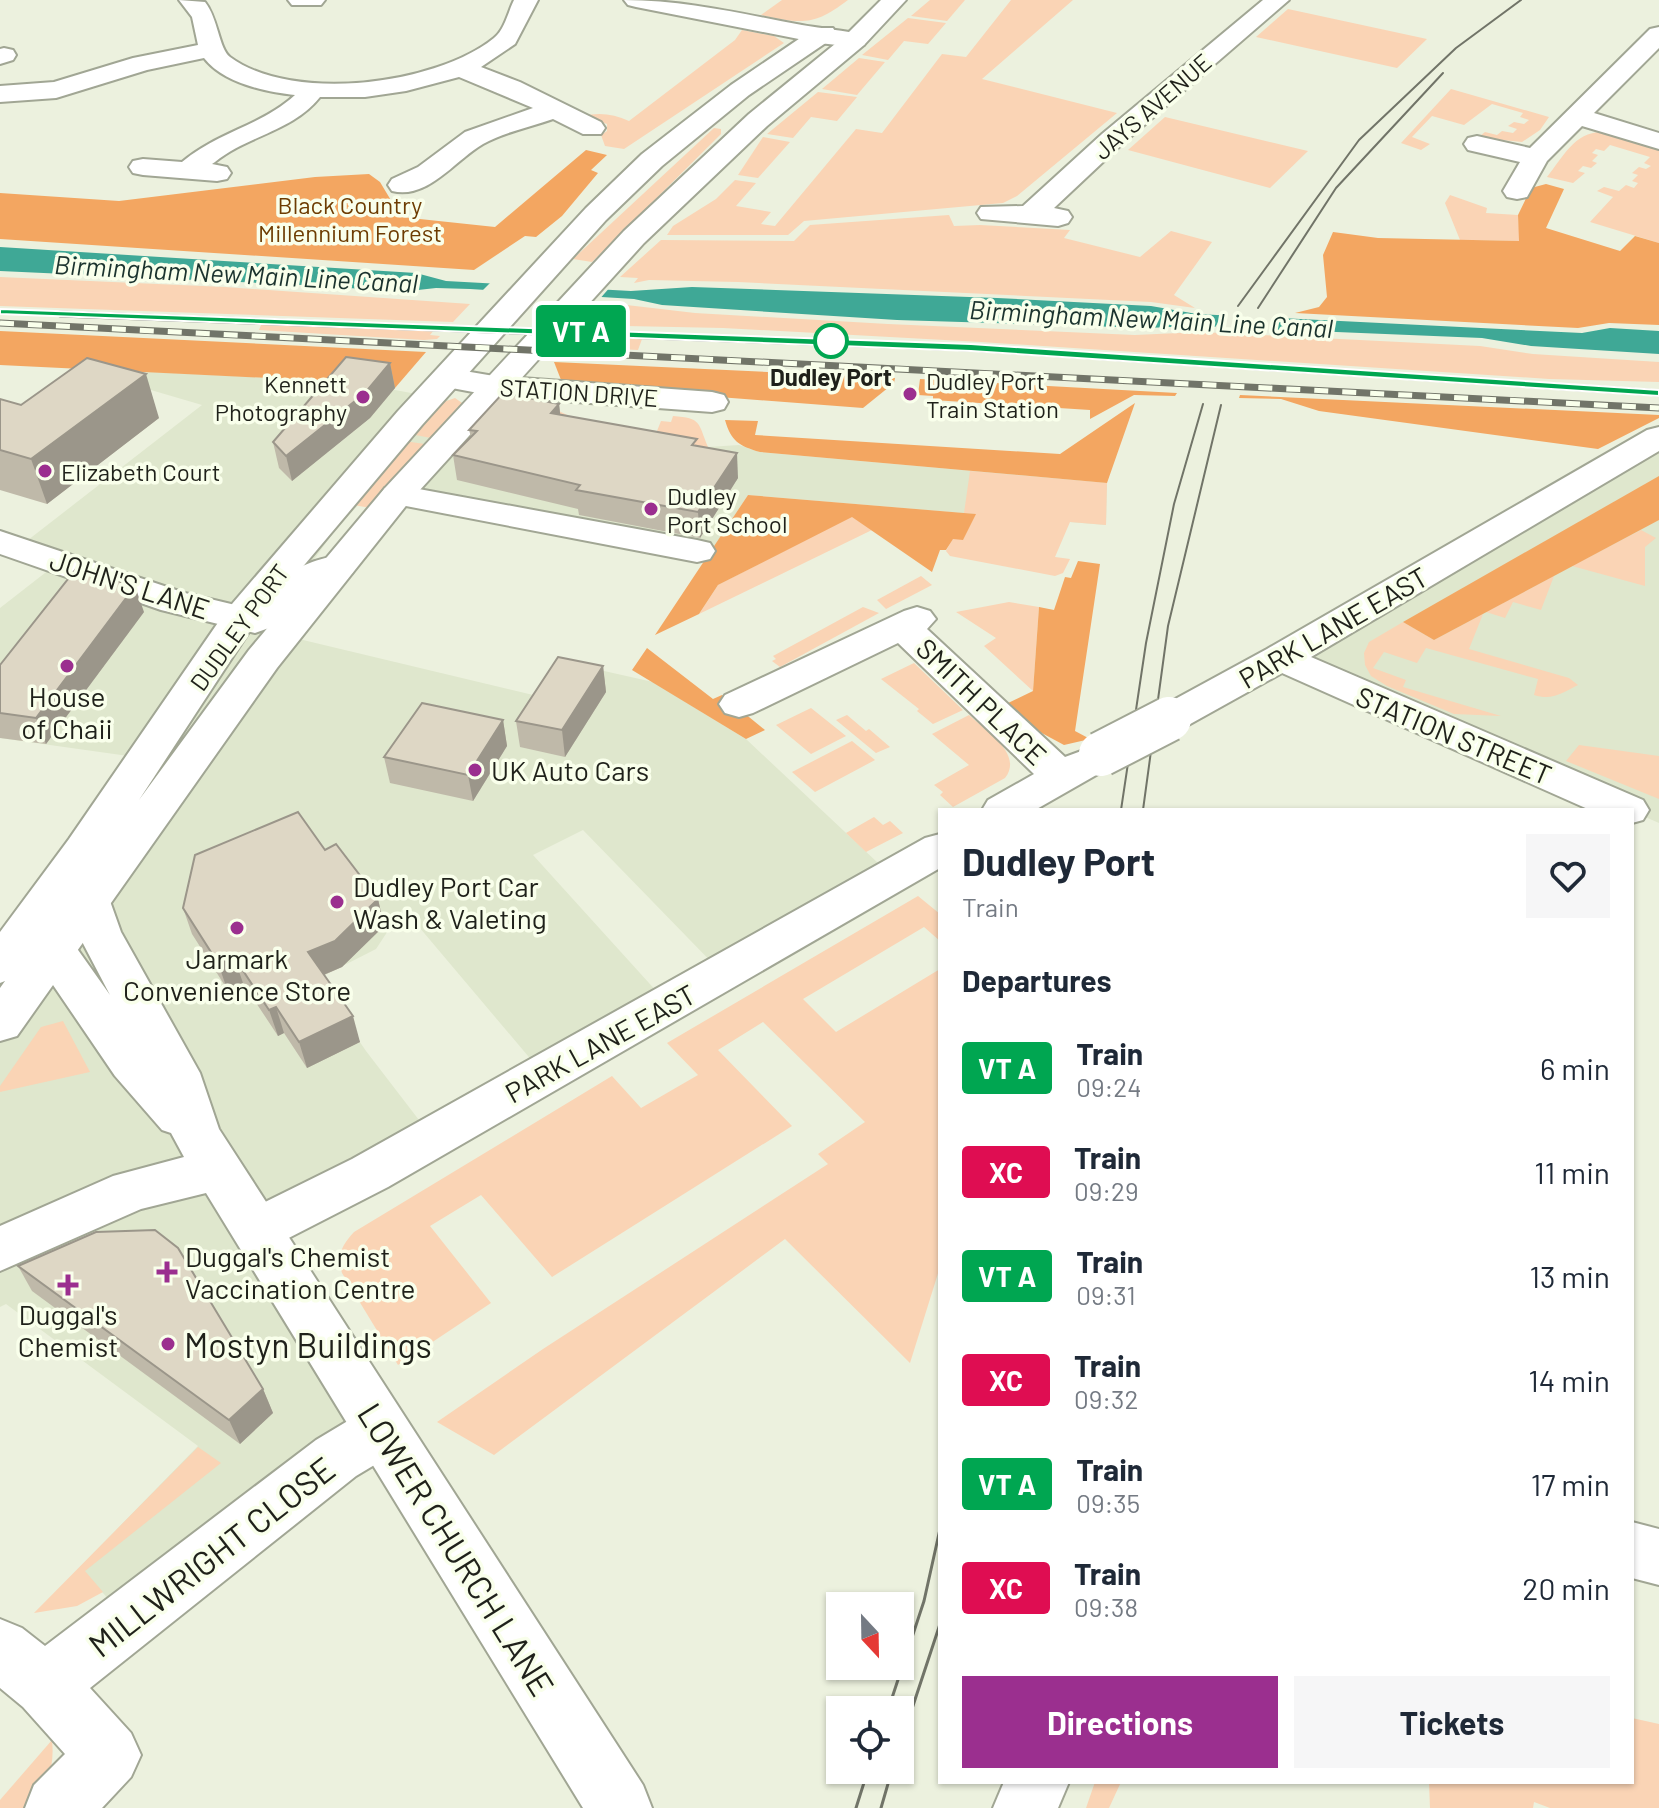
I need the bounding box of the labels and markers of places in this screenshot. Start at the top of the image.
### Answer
marker: Dudley Port [814,324,848,358]
place label: Dudley Port [770,362,892,391]
place label: Dudley Port Train Station [926,366,1059,423]
place label: Kennett Photography [215,369,347,426]
marker: Dudley Port Train Station [901,385,919,403]
marker: Kennett Photography [354,388,372,406]
place label: Elizabeth Court [61,457,220,486]
marker: Elizabeth Court [36,462,54,480]
place label: Dudley Port School [667,481,787,538]
marker: Dudley Port School [642,500,660,518]
marker: House of Chaii [58,657,76,675]
place label: House of Chaii [21,679,113,745]
place label: UK Auto Cars [491,753,649,787]
marker: UK Auto Cars [466,761,484,779]
place label: Dudley Port Car Wash & Valeting [353,869,547,935]
marker: Dudley Port Car Wash & Valeting [328,893,346,911]
marker: Jarmark Convenience Store [228,919,246,937]
place label: Jarmark Convenience Store [123,941,351,1007]
place label: Duggal's Chemist Vaccination Centre [185,1239,415,1305]
marker: Duggal's Chemist Vaccination Centre [156,1261,178,1283]
marker: Duggal's Chemist [59,1276,77,1294]
place label: Duggal's Chemist [18,1297,118,1363]
place label: Mostyn Buildings [184,1324,432,1365]
marker: Mostyn Buildings [159,1335,177,1353]

